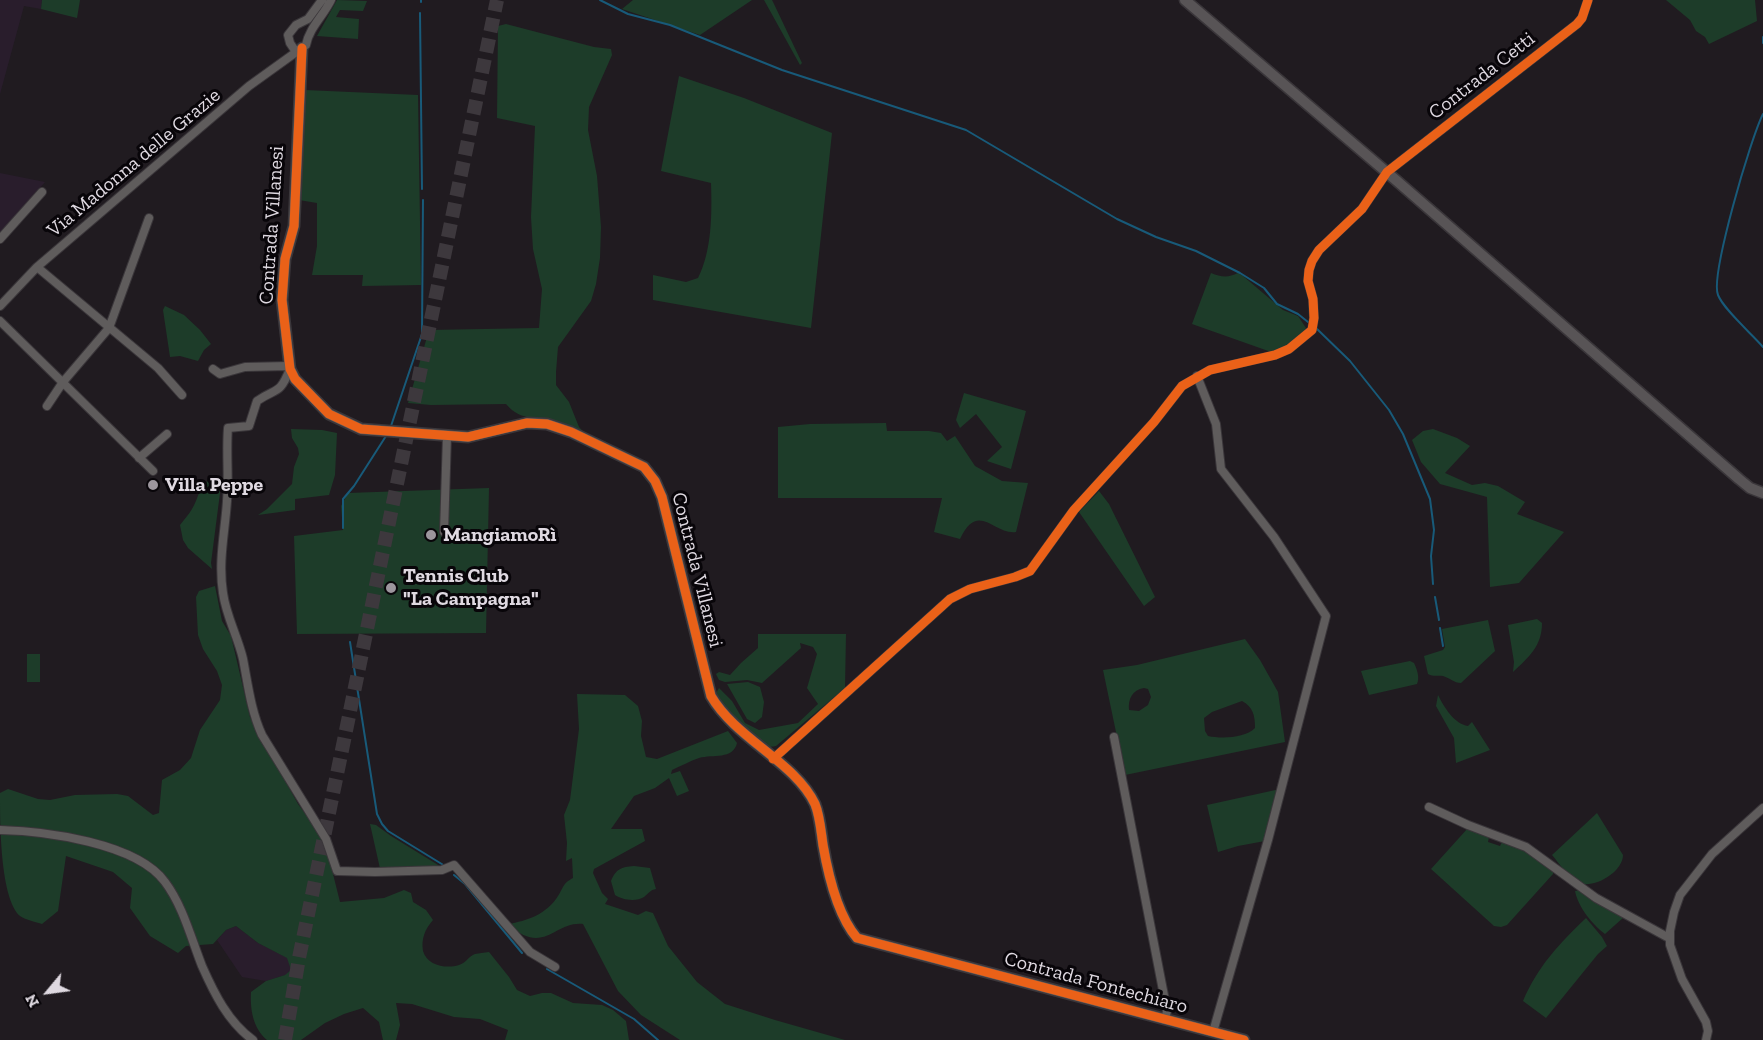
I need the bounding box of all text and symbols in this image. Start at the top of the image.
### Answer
street label: Contrada Cetti [1424,27,1540,125]
street label: Via Madonna delle Grazie [42,83,226,243]
street label: Contrada Villanesi [254,145,290,305]
place label: Villa Peppe [165,473,263,497]
marker: Villa Peppe [146,478,160,492]
street label: Contrada Villanesi [666,490,728,650]
place label: MangiamoRì [443,523,557,547]
marker: MangiamoRì [424,528,438,542]
place label: Tennis Club "La Campagna" [403,564,539,611]
marker: Tennis Club "La Campagna" [384,581,398,595]
street label: Contrada Fontechiaro [1002,947,1190,1019]
north arrow [18,962,78,1022]
text: N [21,991,43,1011]

